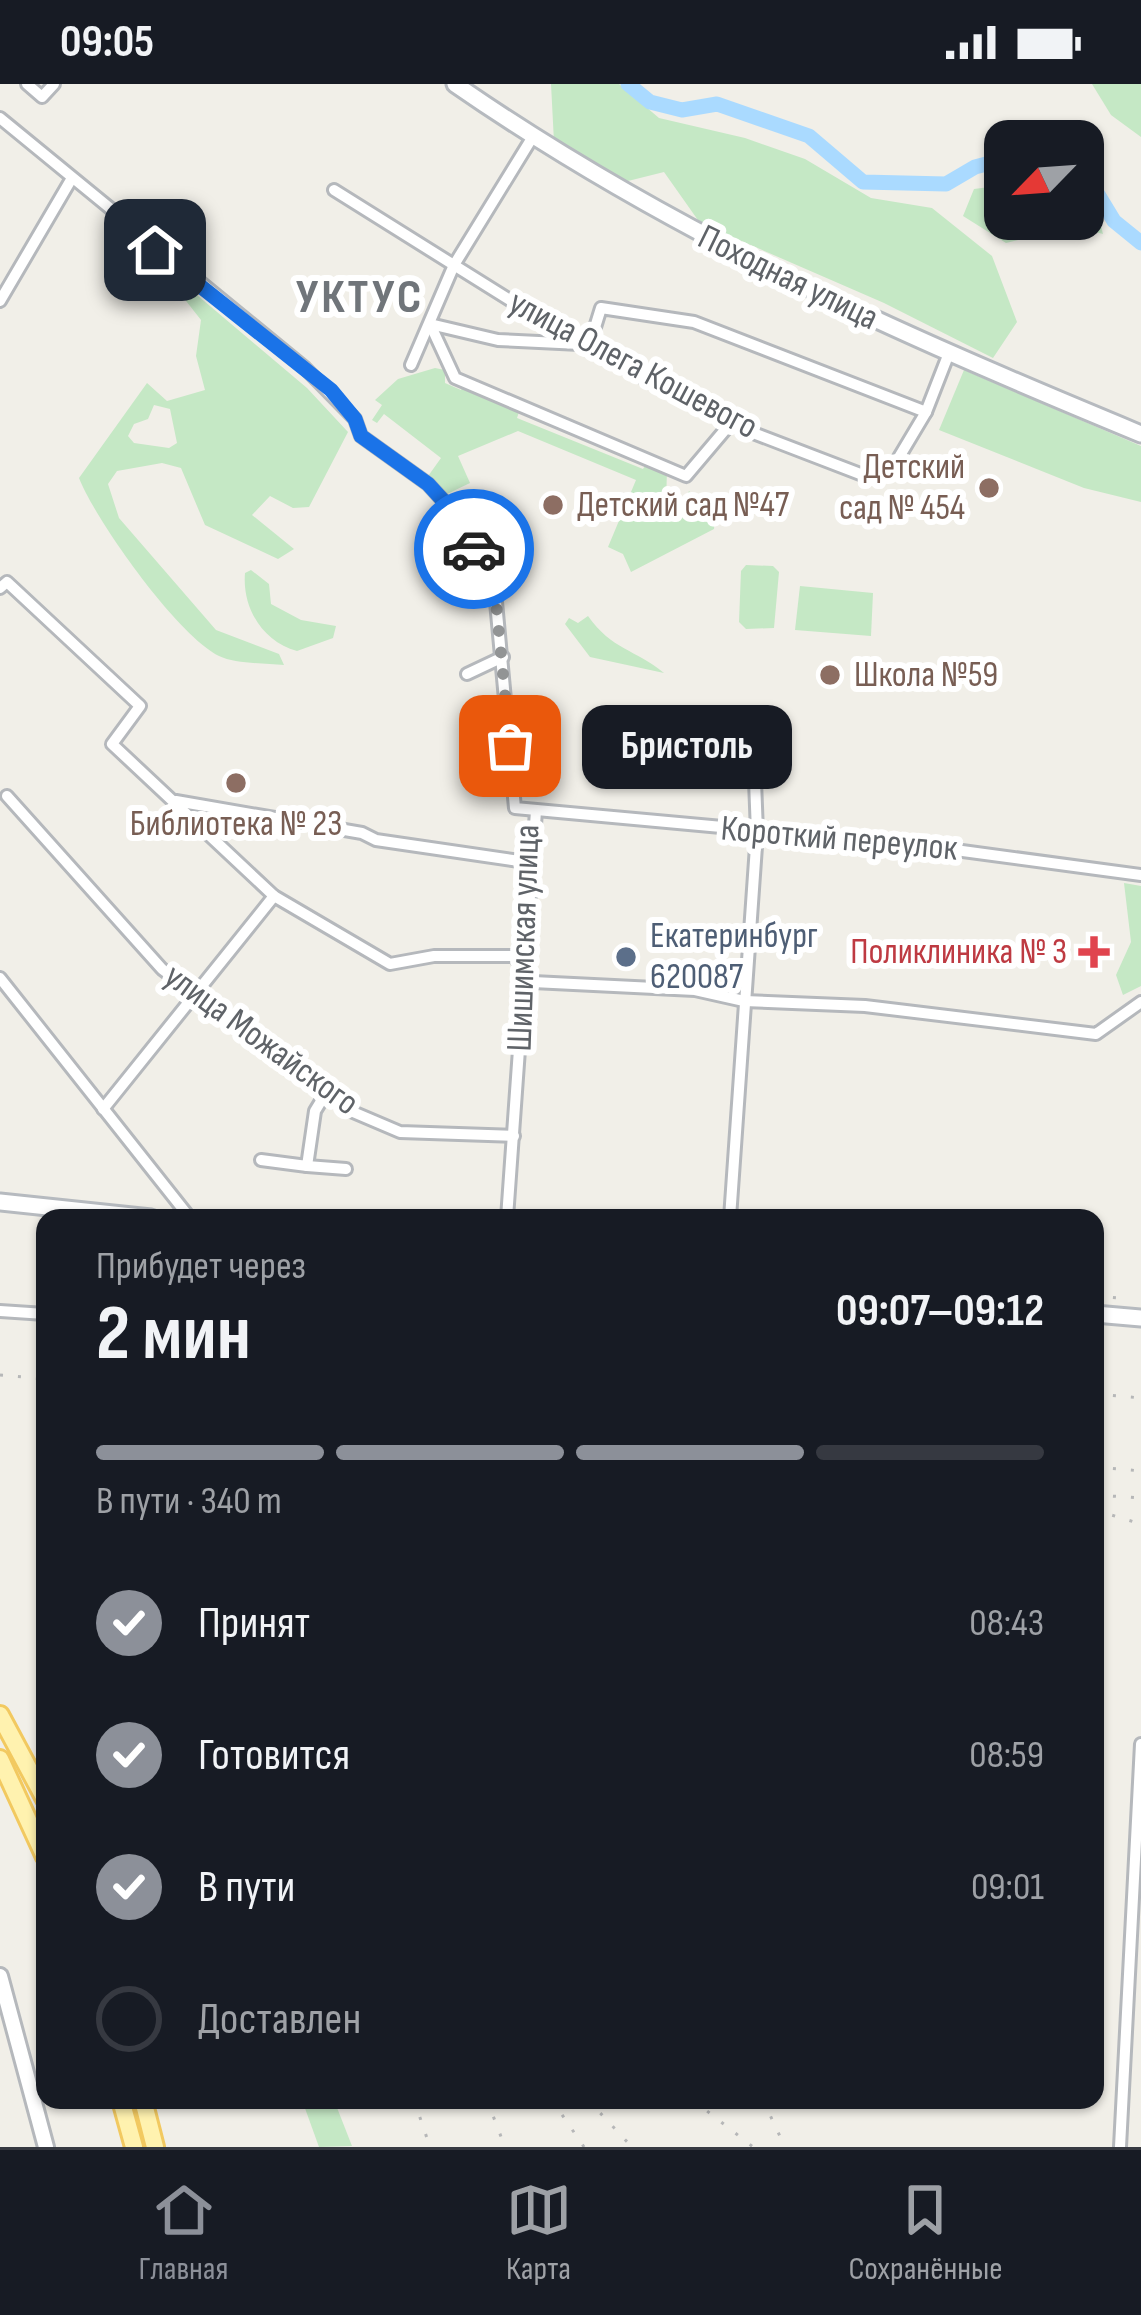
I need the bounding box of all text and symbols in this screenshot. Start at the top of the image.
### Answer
text: 09:05 [60,15,154,70]
north arrow [984,120,1104,240]
map controls [984,120,1104,240]
pin [104,199,206,301]
street label: Походная улица [691,216,885,340]
icon: home [122,217,188,283]
district label: УКТУС [296,269,424,326]
street label: улица Олега Кошевого [501,281,765,449]
place label: Детский сад № 454 [839,446,965,530]
marker: Детский сад № 454 [976,475,1002,501]
place label: Детский сад №47 [577,484,790,527]
courier [414,489,534,609]
marker: Детский сад №47 [540,492,566,518]
icon: car [441,516,507,582]
place label: Школа №59 [854,654,998,697]
marker: Школа №59 [817,662,843,688]
pin [459,695,561,797]
callout: Бристоль [582,704,792,788]
icon: bag [477,713,543,779]
text: Бристоль [621,723,753,770]
marker: Библиотека № 23 [223,770,249,796]
place label: Библиотека № 23 [130,803,342,846]
street label: Короткий переулок [719,807,959,871]
street label: Шишимская улица [499,824,549,1052]
place label: Екатеринбург 620087 [650,915,818,999]
place label: Поликлиника № 3 [850,931,1067,974]
marker: Поликлиника № 3 [1078,936,1110,968]
marker: Екатеринбург 620087 [613,944,639,970]
street label: улица Можайского [155,955,367,1125]
text: Прибудет через [96,1243,306,1290]
text: 09:07–09:12 [836,1284,1044,1339]
text: 2 мин [96,1288,251,1381]
text: В пути · 340 m [96,1478,282,1525]
icon: check [96,1590,162,1656]
text: Принят [198,1596,310,1651]
text: 08:43 [969,1600,1044,1647]
icon: check [96,1722,162,1788]
text: Готовится [198,1728,350,1783]
text: 08:59 [969,1732,1044,1779]
icon: check [96,1854,162,1920]
text: В пути [198,1860,295,1915]
text: 09:01 [971,1864,1044,1911]
text: Доставлен [198,1992,361,2047]
tab: Главная [138,2177,229,2289]
tab: Карта [506,2177,572,2289]
tab: Сохранённые [848,2177,1002,2289]

